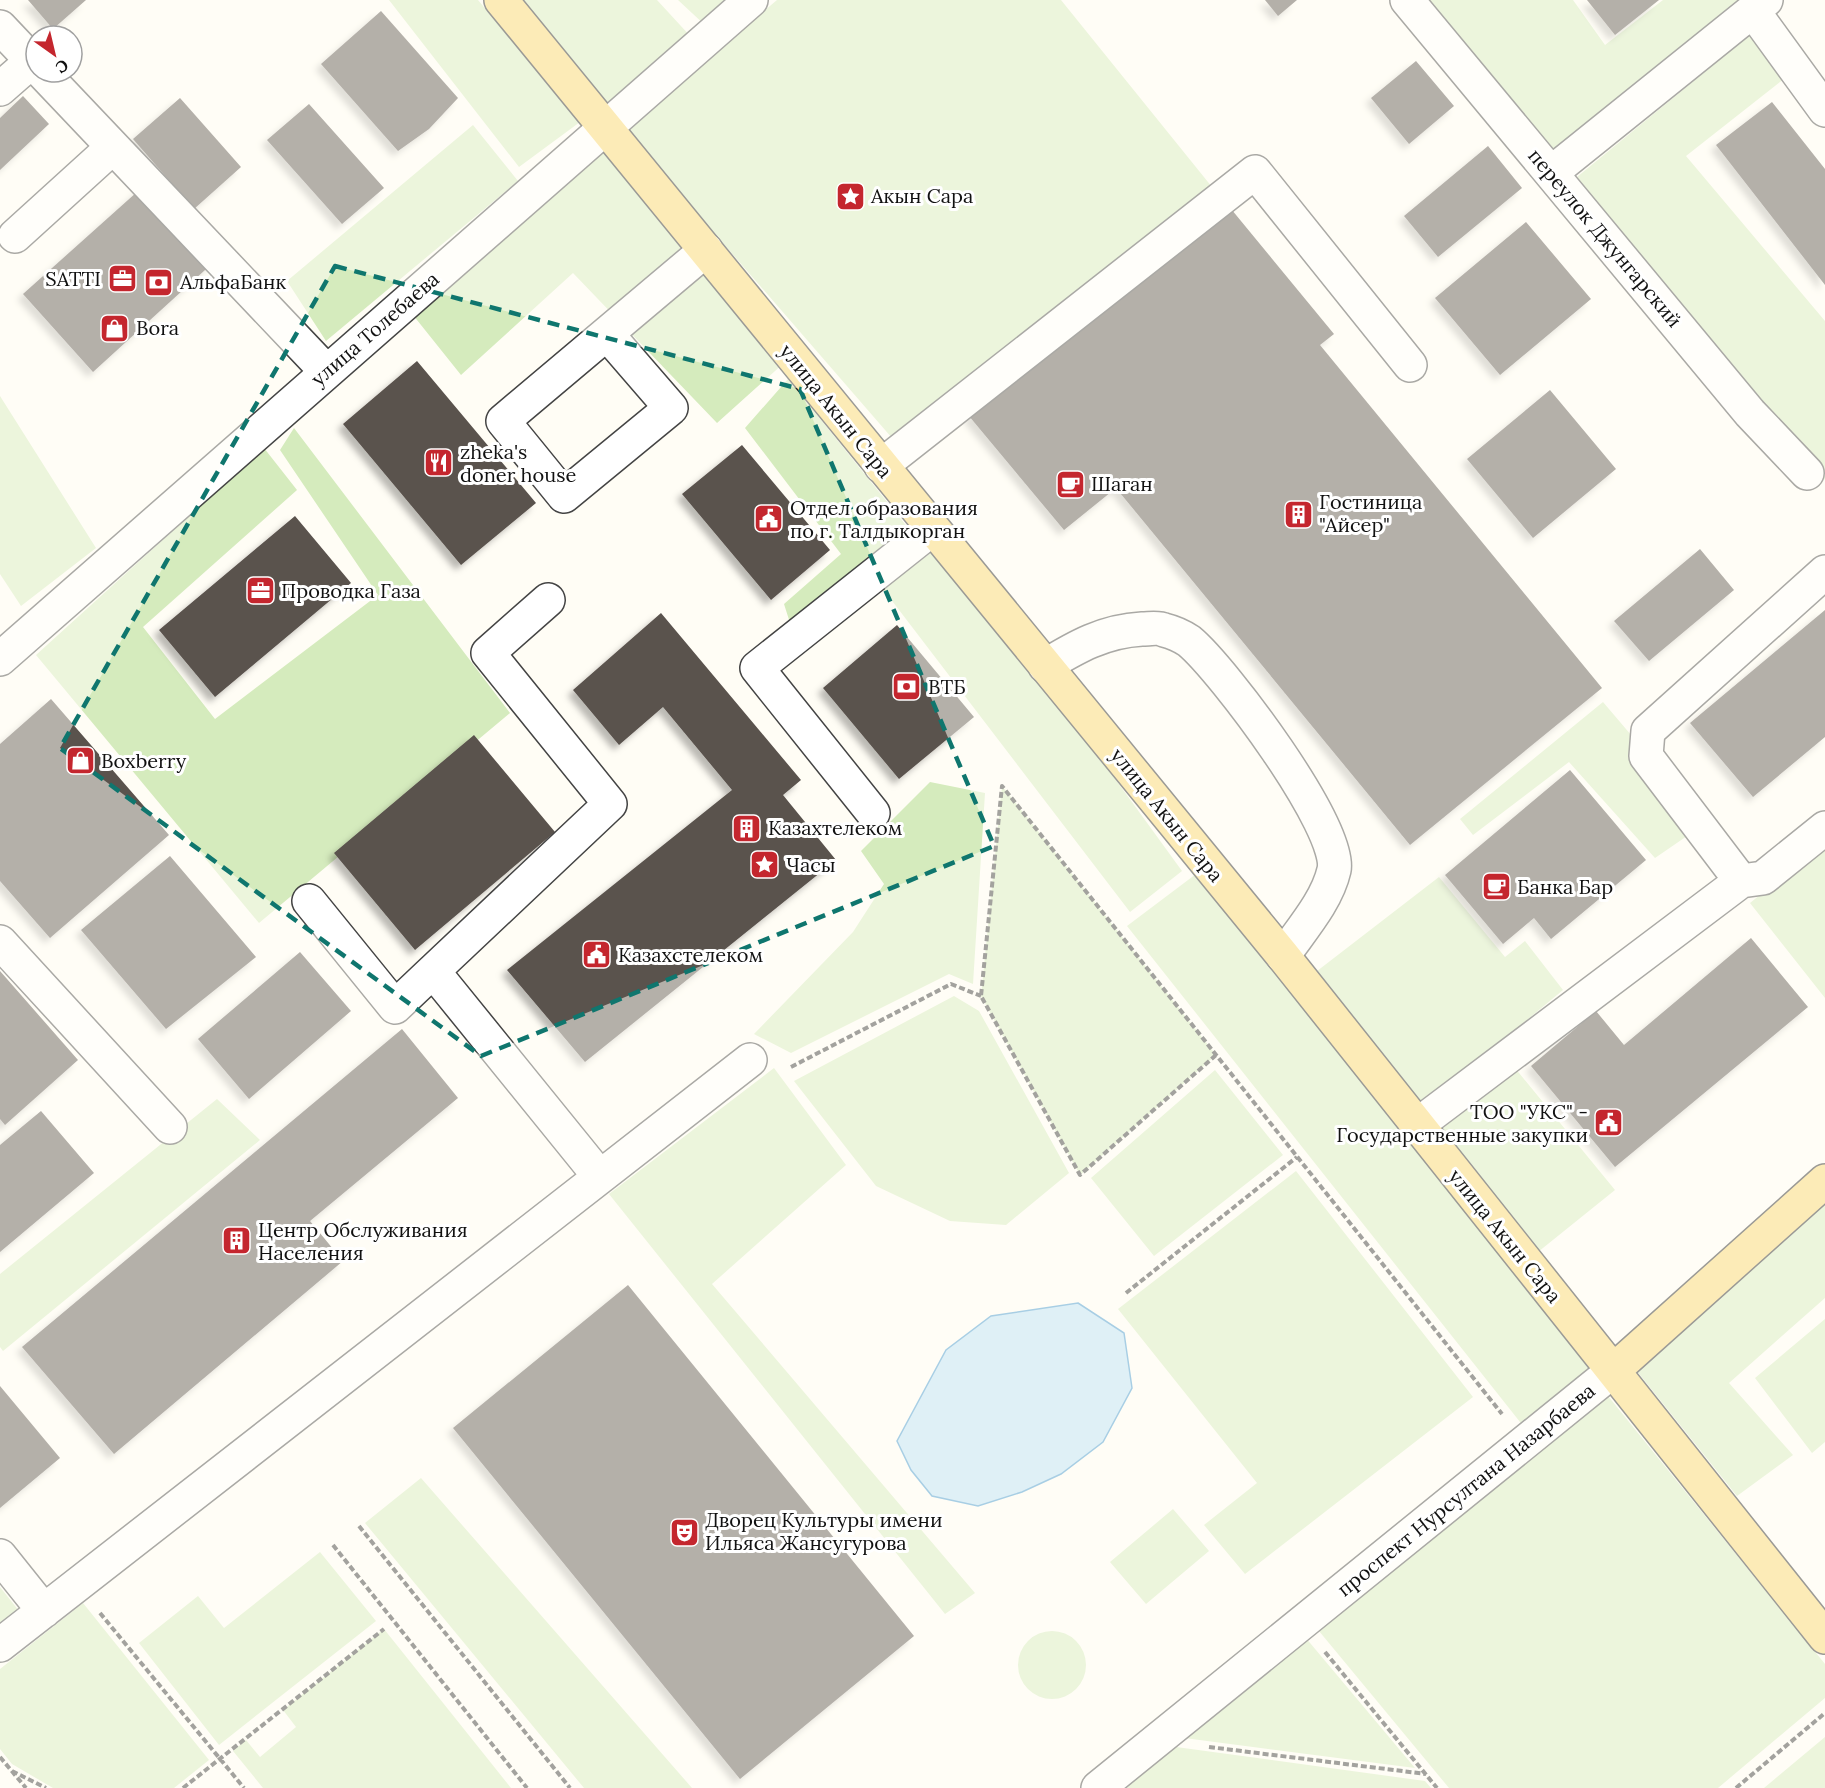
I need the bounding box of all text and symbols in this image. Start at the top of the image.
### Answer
north arrow [24,24,84,84]
text: С [52,55,73,78]
street label: переулок Джунгарский [1523,143,1688,332]
place icon: Акын Сара [834,180,866,212]
place label: Акын Сара [870,183,973,208]
office icon: SATTI [106,263,138,295]
place label: SATTI [45,266,101,291]
bank icon: АльфаБанк [143,266,175,298]
street label: улица Толебаева [305,266,444,391]
place label: АльфаБанк [179,269,286,294]
shop icon: Bora [99,312,131,344]
place label: Bora [136,315,179,340]
street label: улица Акын Сара [775,339,898,483]
place label: zheka's doner house [460,439,576,487]
restaurant icon: zheka's doner house [423,447,455,479]
cafe icon: Шаган [1054,468,1086,500]
place label: Шаган [1091,471,1153,496]
place label: Гостиница "Айсер" [1319,489,1422,537]
place label: Отдел образования по г. Талдыкорган [790,495,978,543]
building icon: Гостиница "Айсер" [1282,498,1314,530]
public building icon: Отдел образования по г. Талдыкорган [753,503,785,535]
office icon: Проводка Газа [244,575,276,607]
place label: Проводка Газа [281,578,421,603]
bank icon: ВТБ [891,671,923,703]
place label: ВТБ [928,674,966,699]
street label: улица Акын Сара [1106,743,1229,887]
shop icon: Boxberry [64,745,96,777]
place label: Boxberry [101,748,187,773]
building icon: Казахтелеком [731,812,763,844]
place label: Казахтелеком [768,815,903,840]
place icon: Часы [749,849,781,881]
place label: Часы [786,852,836,877]
cafe icon: Банка Бар [1480,871,1512,903]
place label: Банка Бар [1517,874,1613,899]
public building icon: Казахстелеком [581,939,613,971]
place label: Казахстелеком [618,942,763,967]
place label: ТОО "УКС" - Государственные закупки [1336,1099,1588,1147]
public building icon: ТОО "УКС" - Государственные закупки [1593,1107,1625,1139]
street label: улица Акын Сара [1444,1164,1567,1308]
place label: Центр Обслуживания Населения [258,1217,468,1265]
building icon: Центр Обслуживания Населения [221,1225,253,1257]
street label: проспект Нурсултана Назарбаева [1332,1378,1600,1601]
place label: Дворец Культуры имени Ильяса Жансугурова [705,1507,943,1555]
theatre icon: Дворец Культуры имени Ильяса Жансугурова [668,1516,700,1548]

